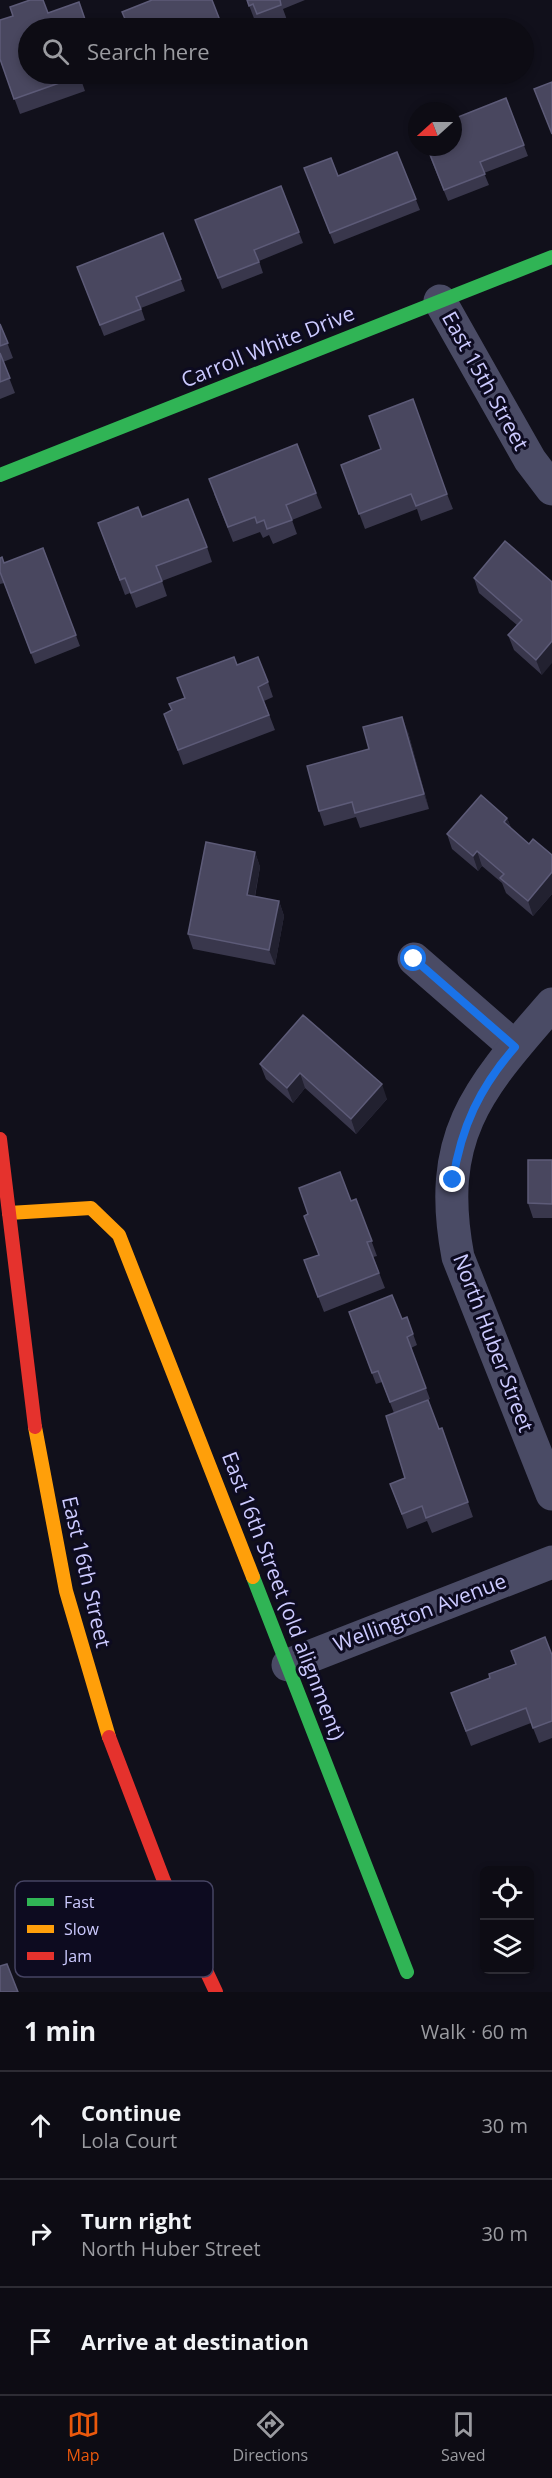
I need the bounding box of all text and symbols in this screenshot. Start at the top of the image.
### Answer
search box [18,18,534,84]
icon: search [39,35,72,68]
text: Search here [87,36,210,66]
north arrow [408,102,462,156]
street label: Carroll White Drive [177,299,358,394]
street label: East 15th Street [436,306,536,455]
route start [400,945,426,971]
route end [439,1166,465,1192]
street label: North Huber Street [447,1250,541,1436]
street label: East 16th Street (old alignment) [216,1447,352,1744]
street label: East 16th Street [56,1493,118,1650]
street label: Wellington Avenue [329,1566,510,1658]
map controls [480,1866,534,1974]
button: locate [480,1866,534,1920]
legend [15,1881,213,1977]
text: Fast [64,1891,95,1913]
text: Slow [64,1918,99,1940]
button: layers [480,1920,534,1974]
text: Jam [62,1945,92,1967]
text: 1 min [24,2013,96,2049]
text: Walk · 60 m [421,2018,528,2045]
text: Continue [81,2097,181,2127]
icon: ahead [24,2109,57,2142]
text: 30 m [481,2112,528,2139]
text: Lola Court [81,2127,177,2154]
text: Turn right [81,2205,192,2235]
icon: right [24,2217,57,2250]
text: 30 m [481,2220,528,2247]
text: North Huber Street [81,2235,261,2262]
icon: arrive [24,2325,57,2358]
text: Arrive at destination [81,2326,309,2356]
tab: Map [66,2408,100,2466]
tab: Directions [232,2408,308,2466]
tab: Saved [441,2408,486,2466]

